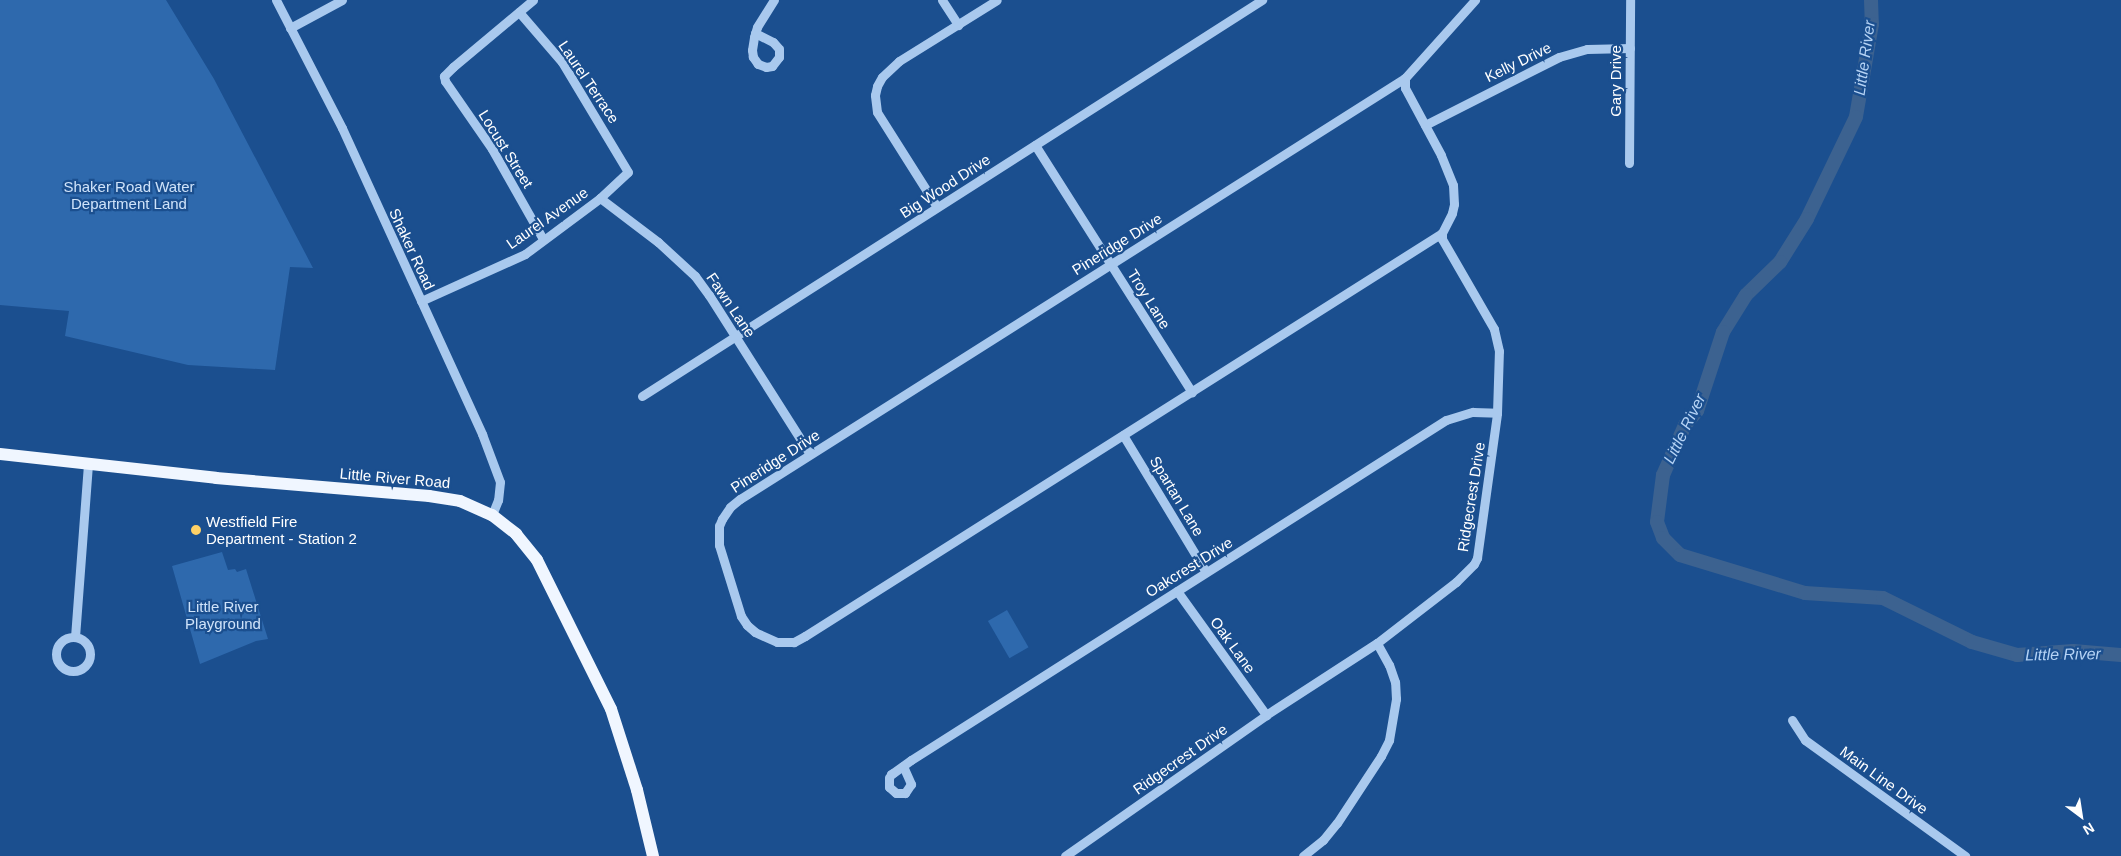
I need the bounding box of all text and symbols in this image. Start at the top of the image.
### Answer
water label: Little River [1850,19,1880,97]
street label: Laurel Terrace [555,37,623,127]
street label: Kelly Drive [1482,38,1554,86]
street label: Gary Drive [1607,45,1625,117]
street label: Locust Street [475,107,537,191]
street label: Big Wood Drive [897,150,993,222]
park label: Shaker Road Water Department Land [63,177,195,212]
street label: Laurel Avenue [502,183,592,253]
street label: Shaker Road [385,206,439,292]
street label: Pineridge Drive [1069,209,1165,279]
street label: Troy Lane [1124,266,1174,332]
street label: Fawn Lane [703,269,759,341]
water label: Little River [1660,391,1710,467]
street label: Pineridge Drive [727,426,823,496]
street label: Ridgecrest Drive [1453,441,1489,553]
street label: Spartan Lane [1146,453,1208,539]
street label: Little River Road [339,464,451,492]
place label: Westfield Fire Department - Station 2 [206,512,357,547]
marker: Westfield Fire Department - Station 2 [190,524,202,536]
street label: Oakcrest Drive [1142,533,1236,601]
park label: Little River Playground [185,597,261,632]
street label: Oak Lane [1207,613,1259,677]
water label: Little River [2025,645,2101,665]
street label: Ridgecrest Drive [1129,720,1231,798]
street label: Main Line Drive [1837,742,1931,818]
north arrow [2056,791,2106,841]
text: N [2080,819,2097,838]

